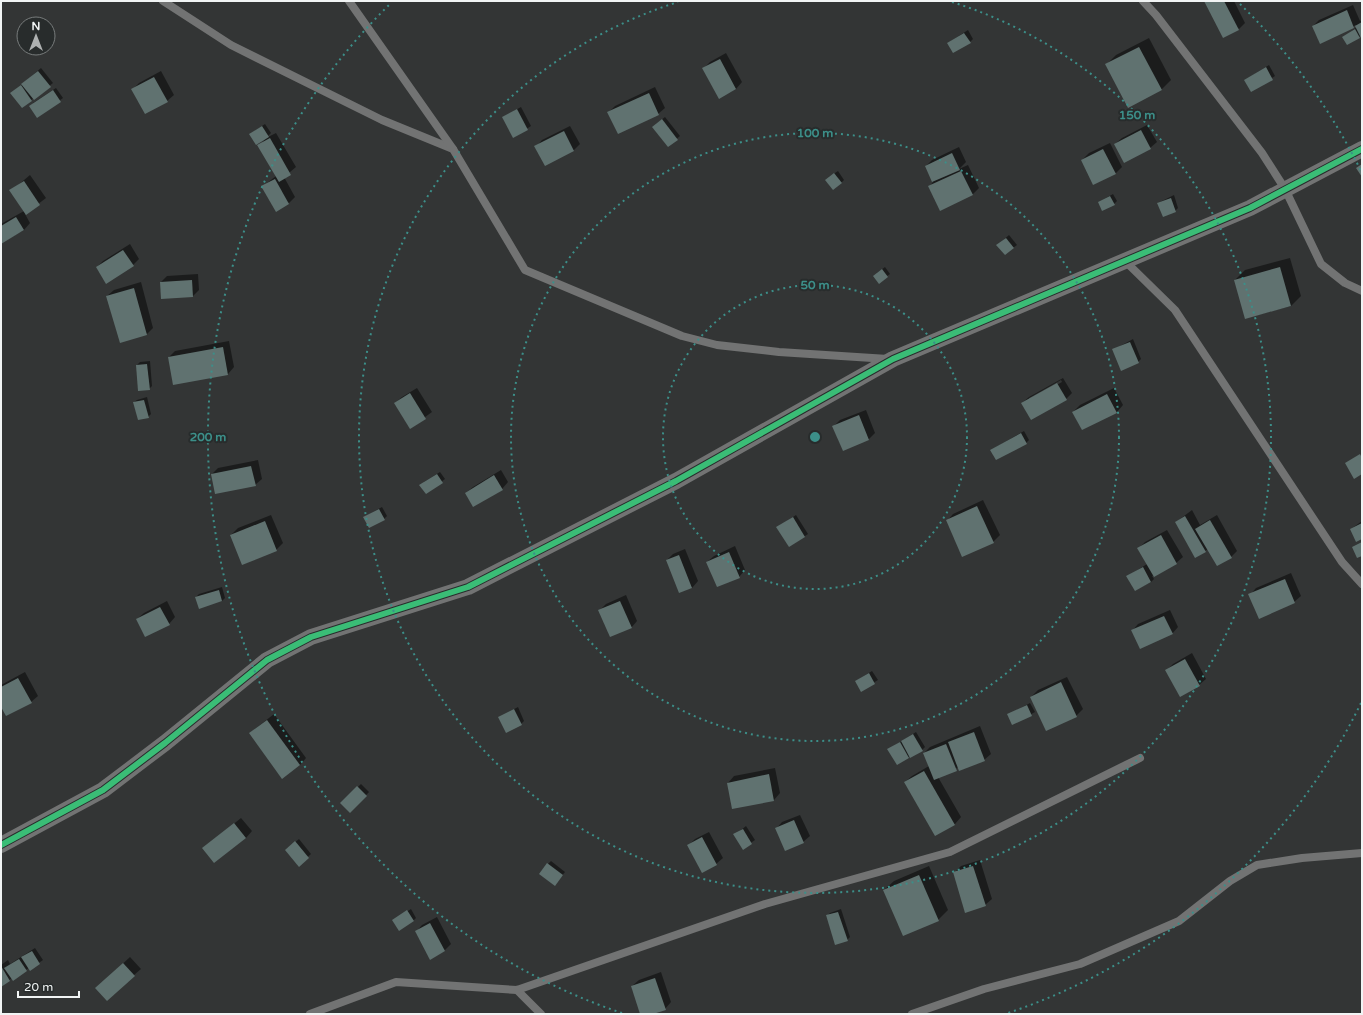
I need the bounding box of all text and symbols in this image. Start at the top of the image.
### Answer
north arrow [16,16,56,56]
text: N [32,20,40,33]
text: 150 m [1119,108,1155,122]
text: 100 m [797,126,833,140]
text: 50 m [800,278,830,292]
text: 200 m [190,430,226,444]
centre of rings [808,430,822,444]
scale bar [18,973,79,999]
text: 20 m [24,980,53,994]

